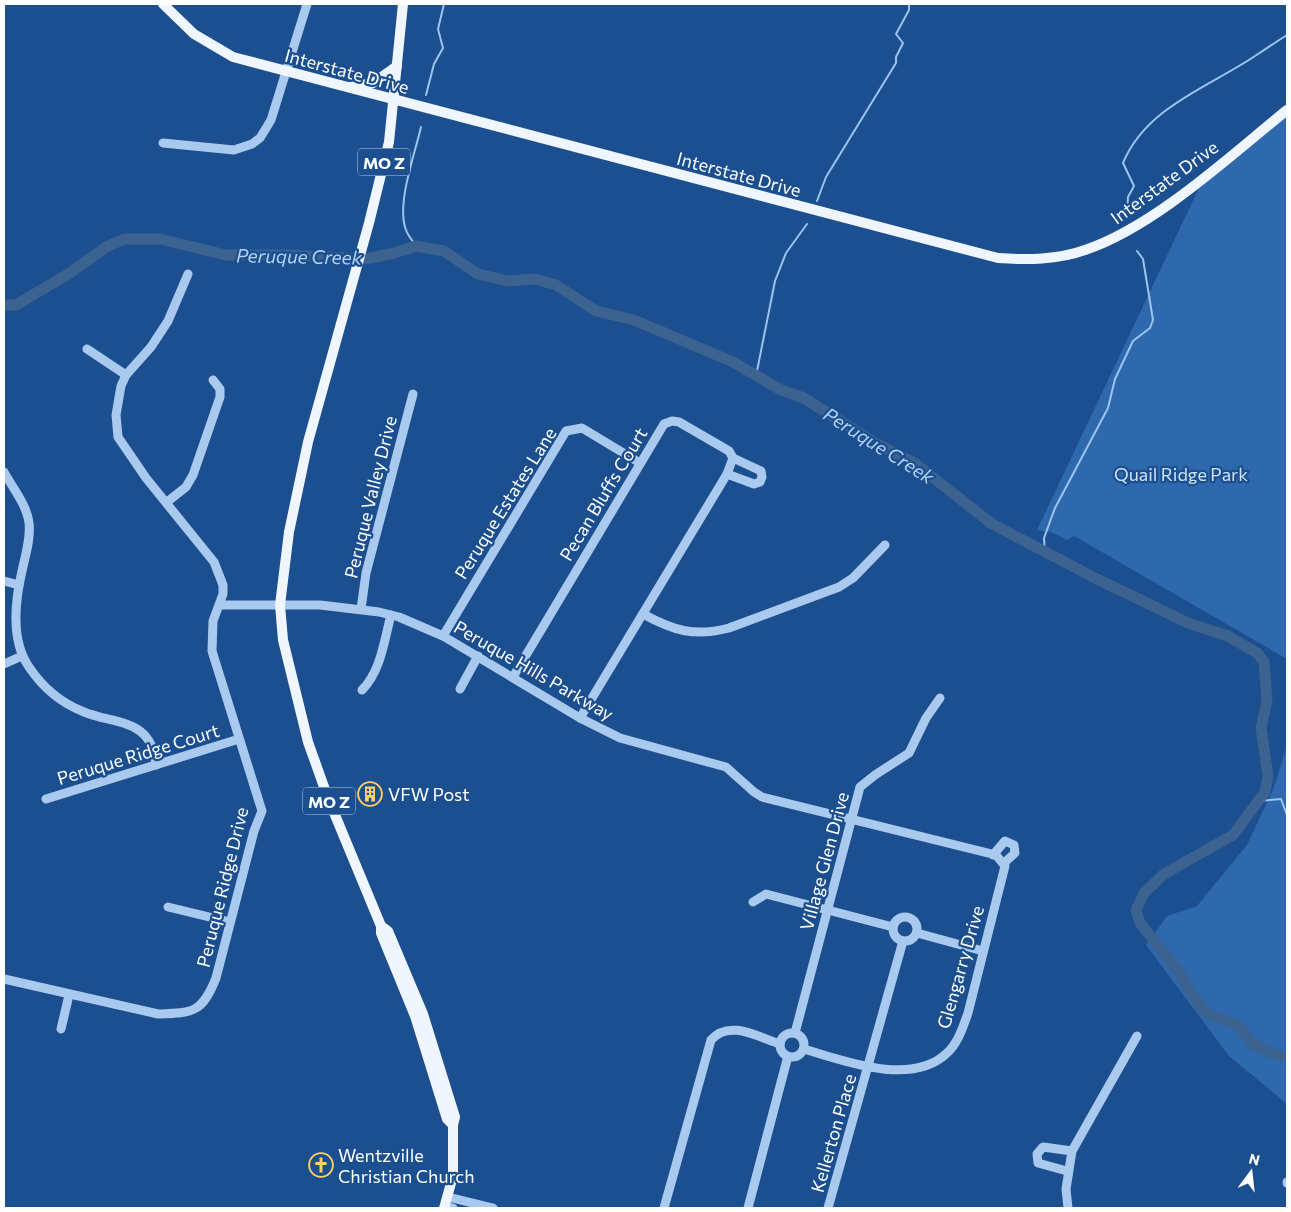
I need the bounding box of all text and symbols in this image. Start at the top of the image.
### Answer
street label: Interstate Drive [283,44,411,98]
street label: Interstate Drive [1106,136,1222,228]
street label: Interstate Drive [675,147,803,201]
road number: MO Z [358,148,410,176]
water label: Peruque Creek [236,243,363,269]
water label: Peruque Creek [820,402,939,488]
street label: Peruque Valley Drive [339,413,401,581]
street label: Peruque Estates Lane [449,423,561,583]
street label: Pecan Bluffs Court [555,423,651,565]
park label: Quail Ridge Park [1114,463,1248,485]
street label: Peruque Hills Parkway [450,615,618,725]
street label: Peruque Ridge Court [54,719,222,789]
building icon: VFW Post [357,781,383,807]
place label: VFW Post [388,783,470,805]
road number: MO Z [303,788,355,814]
street label: Village Glen Drive [795,789,853,933]
street label: Peruque Ridge Drive [191,805,253,969]
street label: Glengarry Drive [932,903,988,1031]
street label: Kellerton Place [806,1071,860,1195]
place label: Wentzville Christian Church [338,1144,475,1187]
north arrow [1226,1147,1276,1197]
text: N [1247,1149,1262,1169]
church icon: Wentzville Christian Church [308,1152,334,1178]

